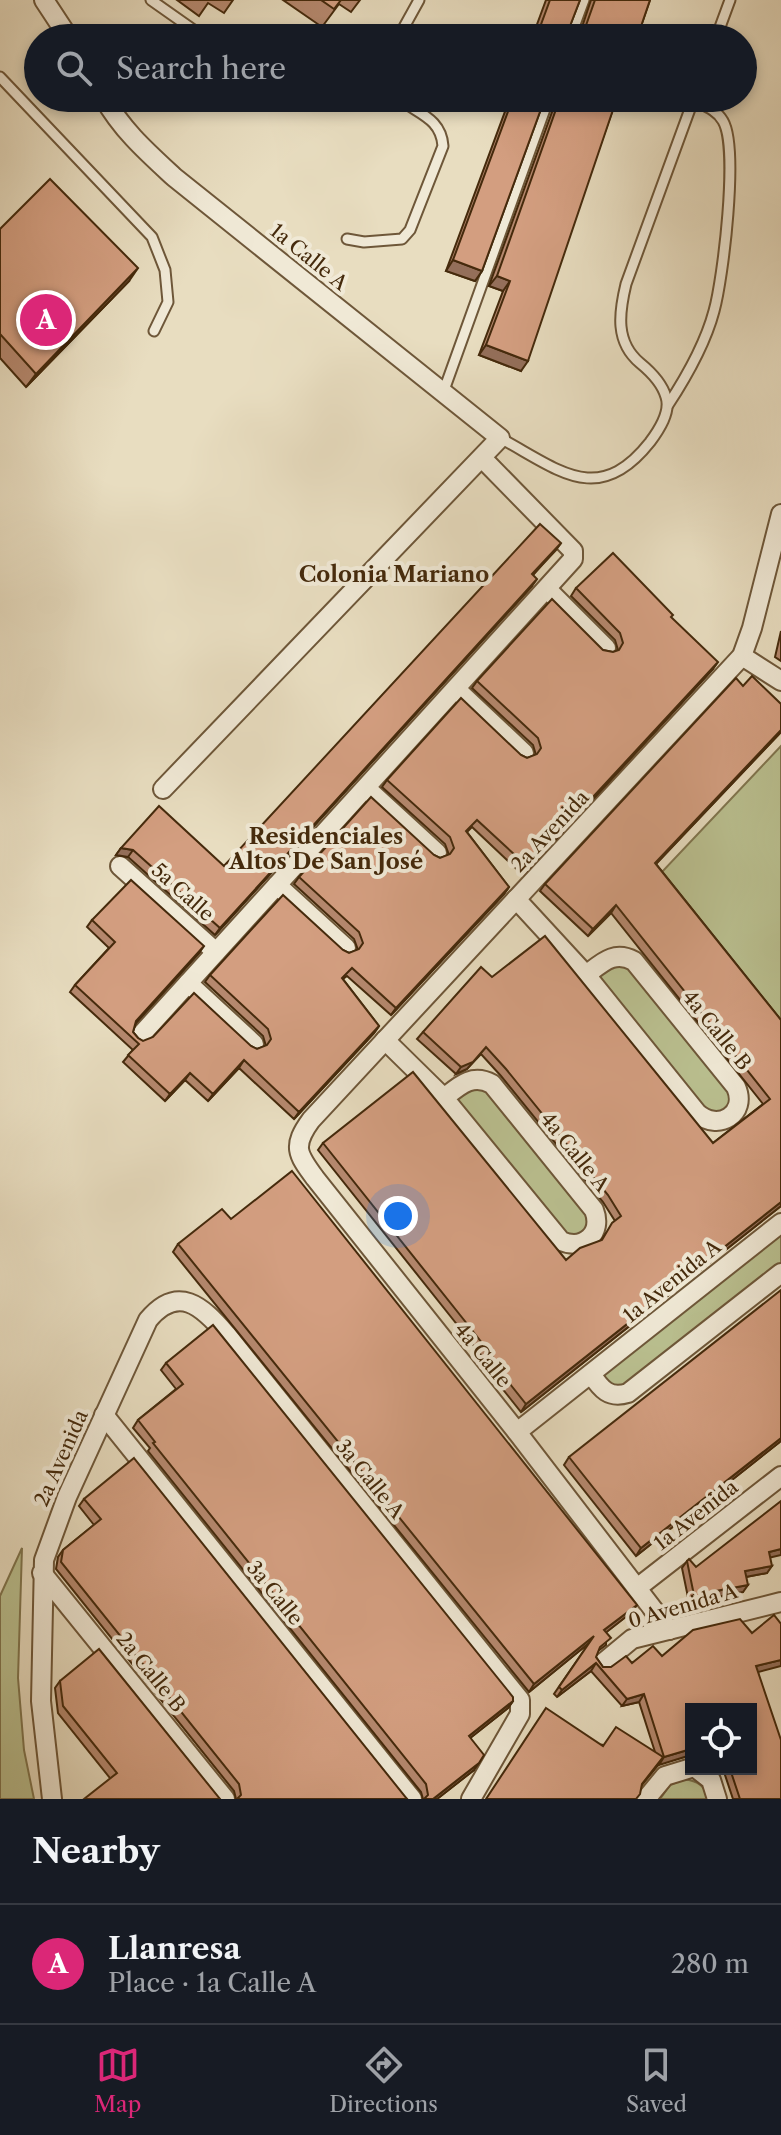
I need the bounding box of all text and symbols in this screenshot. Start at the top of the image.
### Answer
search box [24,24,757,112]
icon: search [52,46,96,90]
text: Search here [116,50,286,87]
street label: 1a Calle A [266,219,353,296]
pin: A [20,290,72,350]
district label: Colonia Mariano [299,561,489,588]
street label: 2a Avenida [506,785,594,877]
district label: Residenciales Altos De San José [228,823,423,875]
street label: 5a Calle [147,858,219,926]
street label: 4a Calle B [678,985,756,1075]
street label: 4a Calle A [536,1107,615,1198]
your location [378,1196,418,1236]
street label: 1a Avenida A [618,1234,727,1328]
street label: 4a Calle [450,1318,516,1392]
street label: 2a Avenida [29,1406,93,1510]
street label: 3a Calle A [331,1435,410,1524]
street label: 1a Avenida [649,1475,743,1555]
street label: 3a Calle [242,1556,308,1630]
street label: 0 Avenida A [626,1579,742,1633]
street label: 2a Calle B [112,1627,190,1717]
map controls [685,1703,757,1775]
button: locate [685,1703,757,1775]
text: Nearby [32,1830,160,1872]
text: Llanresa [108,1930,241,1967]
text: A [48,1948,68,1980]
text: 280 m [671,1948,749,1980]
text: Place · 1a Calle A [108,1967,316,1999]
tab: Map [94,2043,141,2118]
tab: Directions [329,2043,438,2118]
tab: Saved [626,2043,687,2118]

